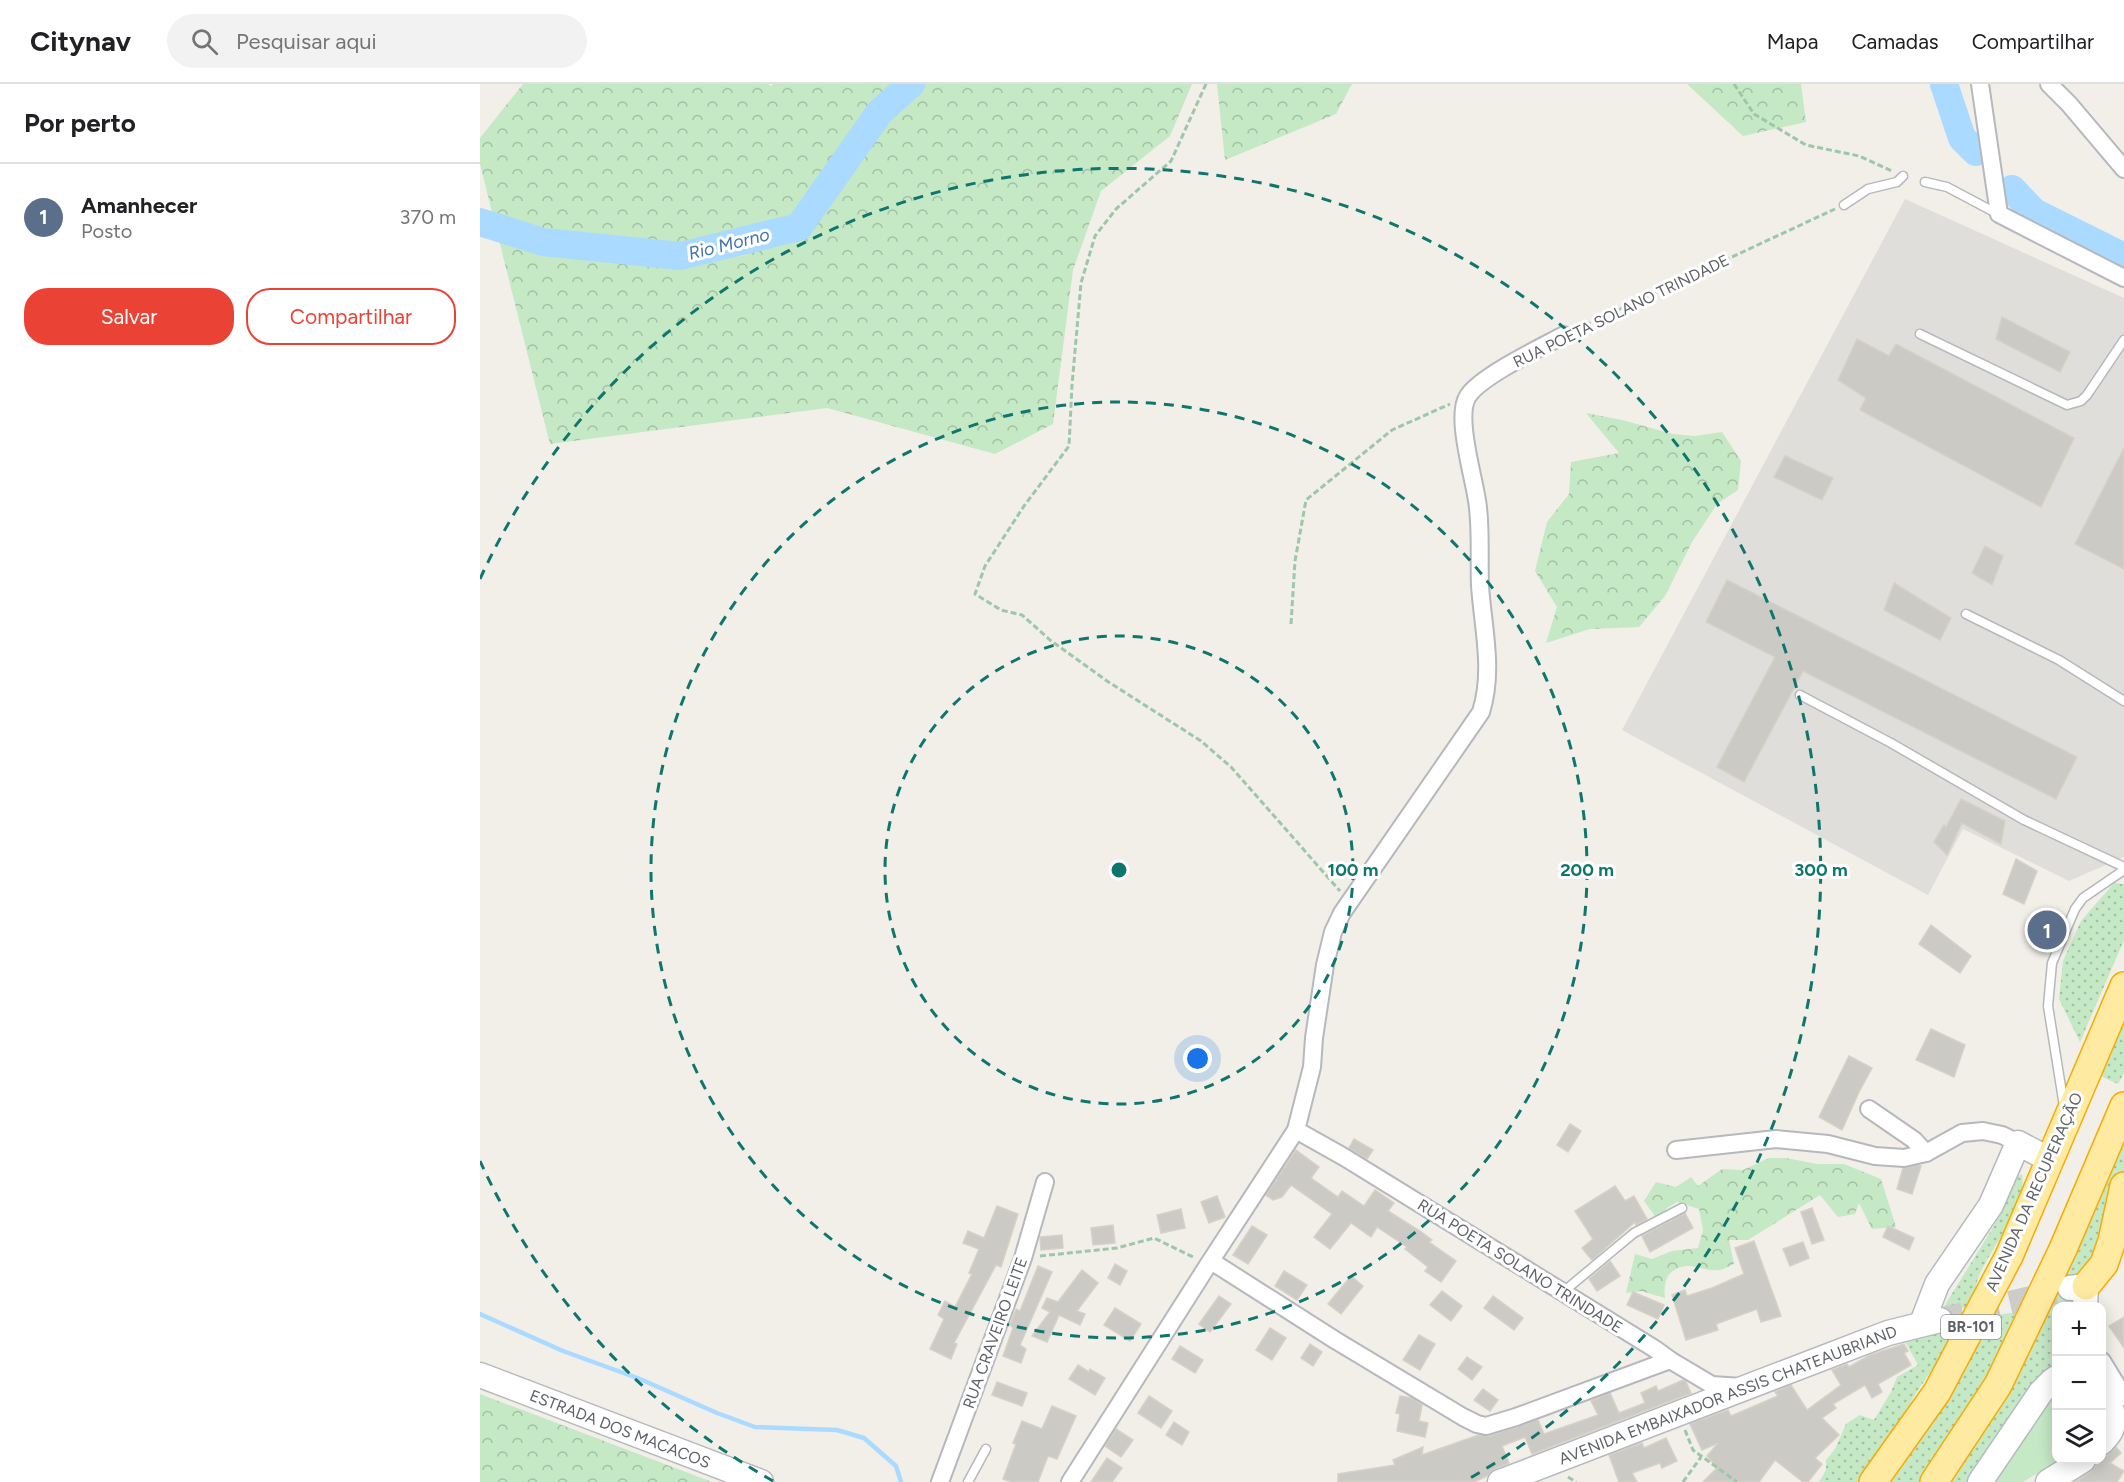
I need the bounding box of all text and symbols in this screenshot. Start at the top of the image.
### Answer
search box [167,14,587,68]
text: Citynav [30,24,131,58]
icon: search [188,25,221,58]
text: Pesquisar aqui [236,28,377,55]
text: Mapa [1767,29,1818,54]
text: Camadas [1851,29,1939,54]
text: Compartilhar [1972,29,2094,54]
text: Por perto [24,107,136,139]
text: Amanhecer [81,192,197,219]
text: 1 [39,205,48,229]
text: 370 m [400,205,456,229]
text: Posto [81,219,132,243]
water label: Rio Morno [686,223,772,265]
street label: RUA POETA SOLANO TRINDADE [1510,250,1732,372]
button: Salvar [24,288,234,345]
button: Compartilhar [246,288,456,345]
text: 100 m [1328,859,1378,881]
text: 200 m [1560,859,1614,881]
text: 300 m [1794,859,1848,881]
centre of rings [1109,860,1129,880]
pin: 1 [2028,908,2066,952]
your location [1183,1044,1212,1073]
street label: AVENIDA DA RECUPERAÇÃO [1981,1090,2087,1294]
street label: RUA POETA SOLANO TRINDADE [1414,1195,1626,1337]
street label: RUA CRAVEIRO LEITE [959,1255,1031,1411]
map controls [2052,1302,2106,1464]
button: + [2052,1302,2106,1356]
road number: BR-101 [1941,1315,2001,1339]
street label: AVENIDA EMBAIXADOR ASSIS CHATEAUBRIAND [1556,1321,1900,1469]
button: − [2052,1356,2106,1410]
street label: ESTRADA DOS MACACOS [527,1386,713,1472]
button: layers [2052,1410,2106,1464]

